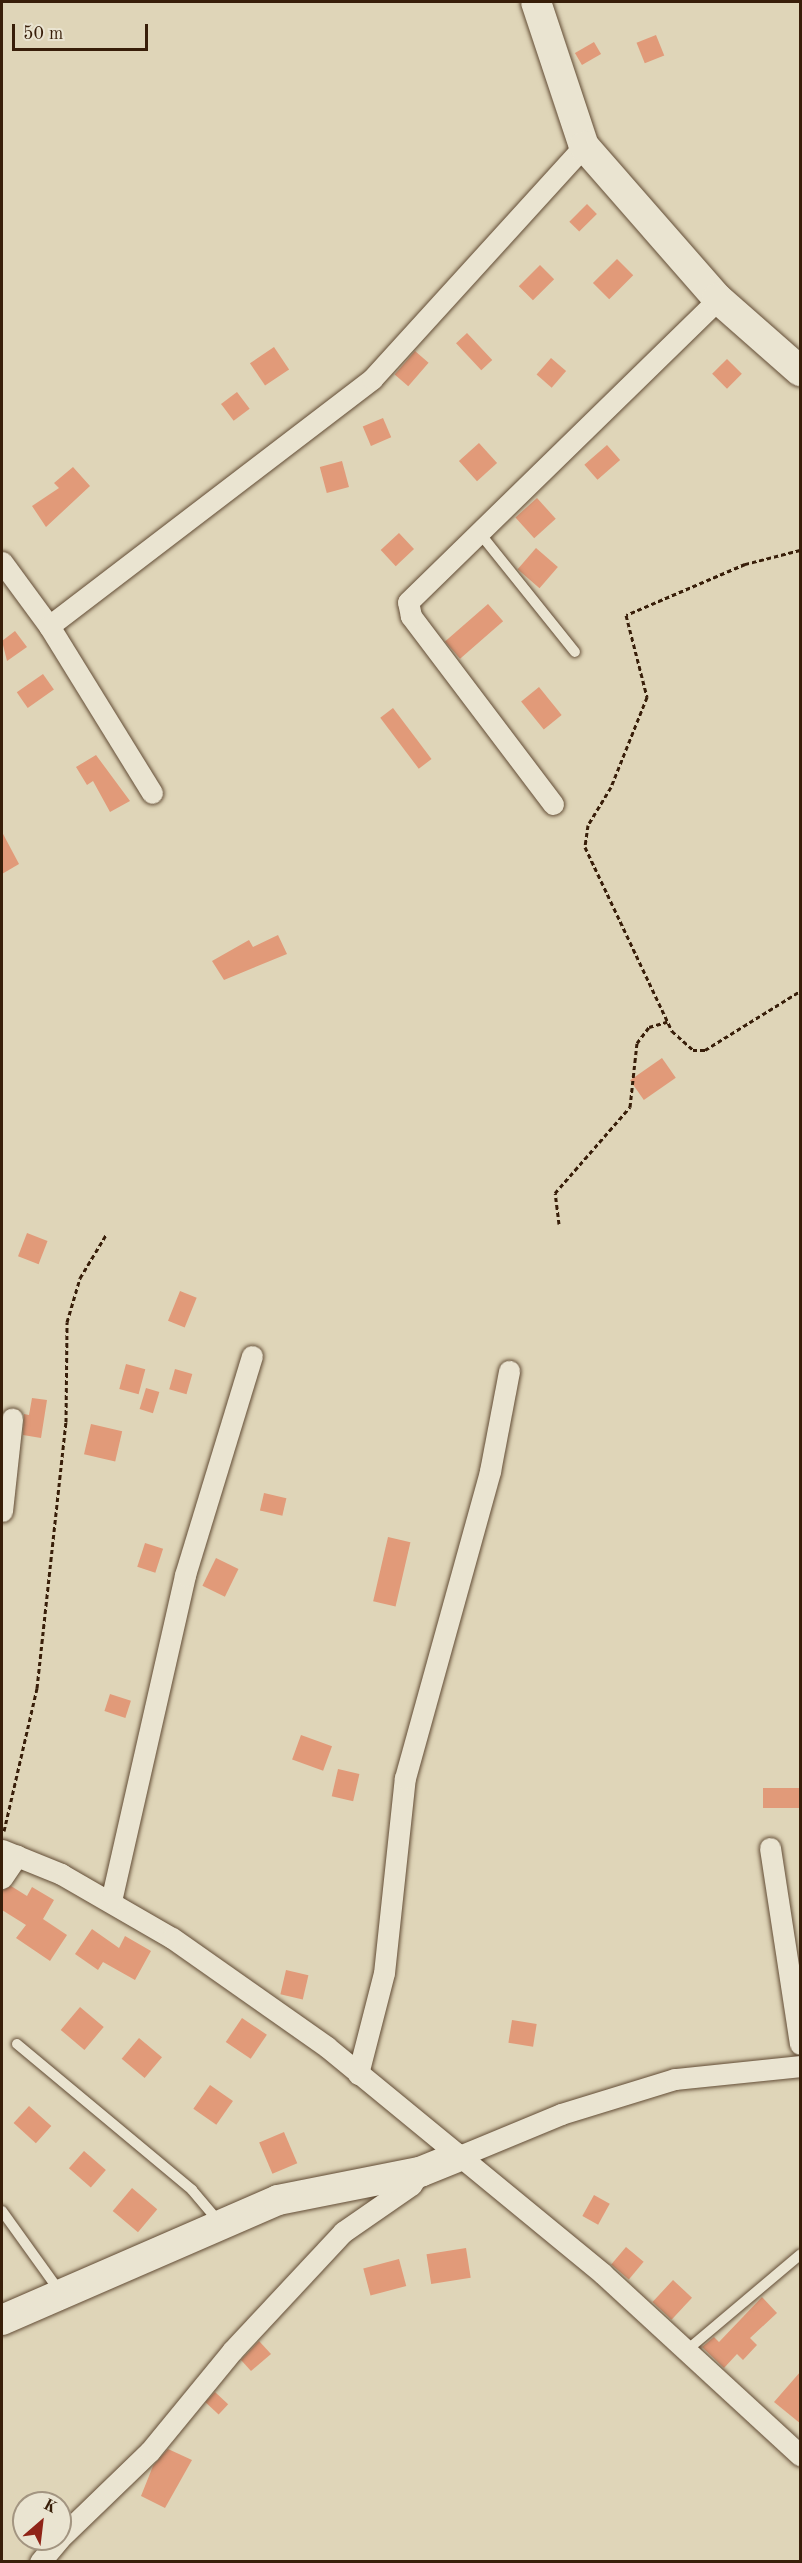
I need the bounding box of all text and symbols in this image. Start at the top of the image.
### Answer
scale bar [15,12,152,50]
text: 50 m [23,25,63,43]
north arrow [12,2491,72,2551]
text: K [40,2497,59,2517]

